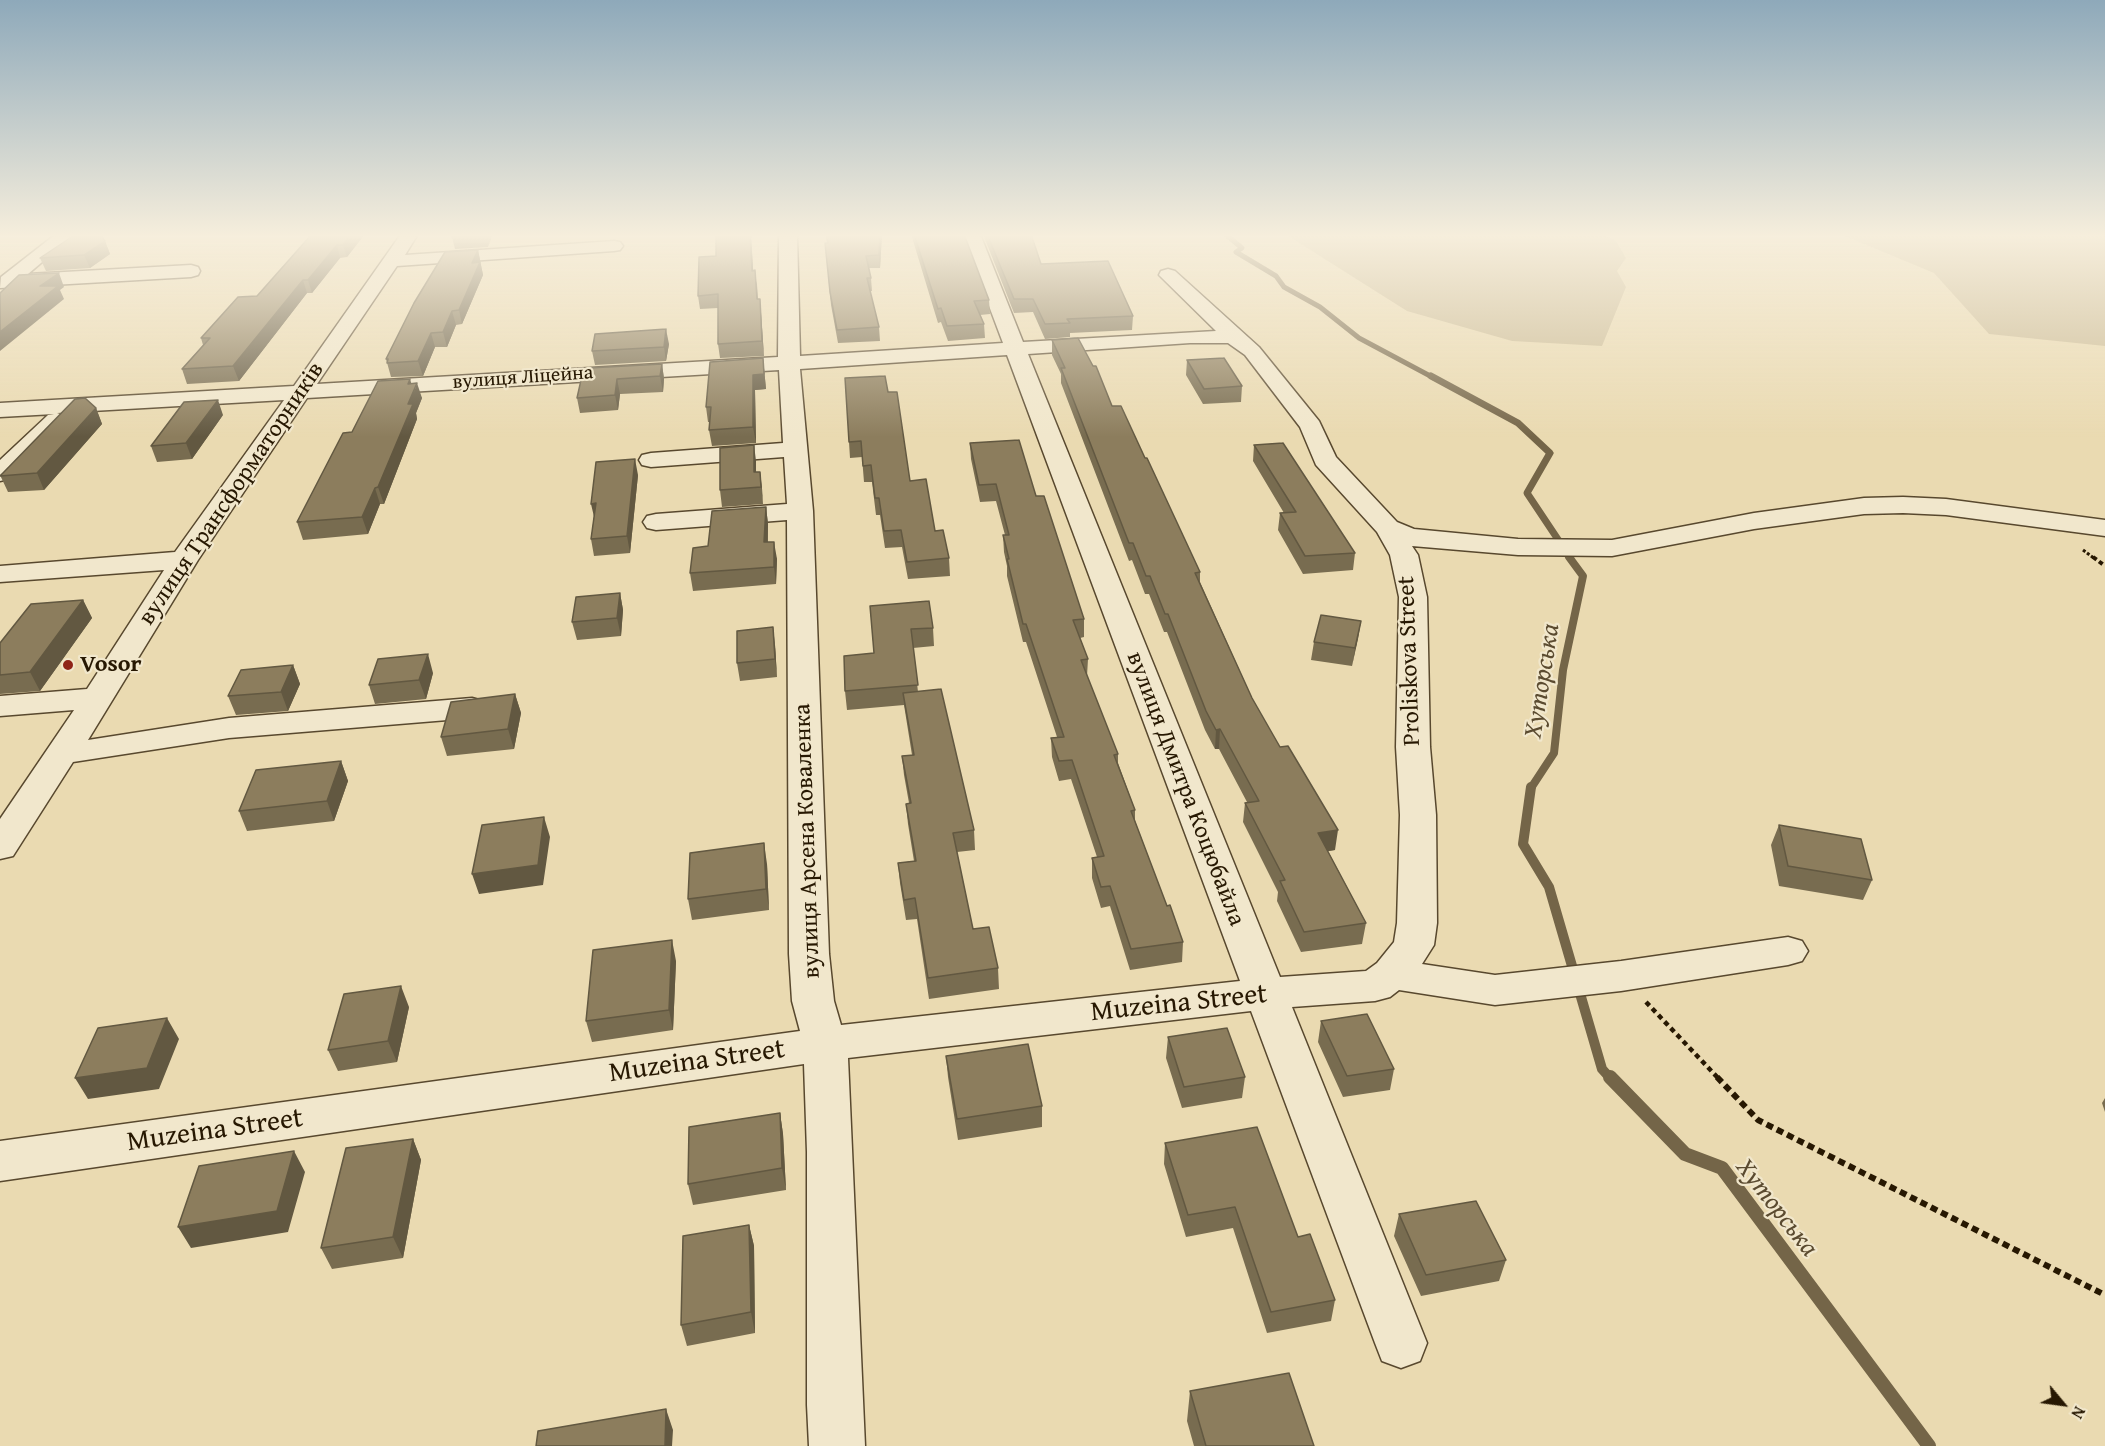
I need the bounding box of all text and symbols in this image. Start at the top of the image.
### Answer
street label: вулиця Трансформаторників [133,357,331,631]
street label: вулиця Ліцейна [452,361,594,395]
street label: Proliskova Street [1393,576,1427,746]
water label: Хуторська [1519,621,1567,741]
street label: вулиця Дмитра Коцюбайла [1119,648,1251,930]
place label: Vosor [80,651,142,679]
marker: Vosor [61,658,75,672]
street label: вулиця Арсена Коваленка [789,703,827,979]
street label: Muzeina Street [1089,978,1269,1030]
street label: Muzeina Street [607,1033,787,1091]
street label: Muzeina Street [125,1102,305,1160]
water label: Хуторська [1728,1153,1824,1263]
north arrow [2033,1374,2093,1434]
text: N [2066,1402,2092,1423]

